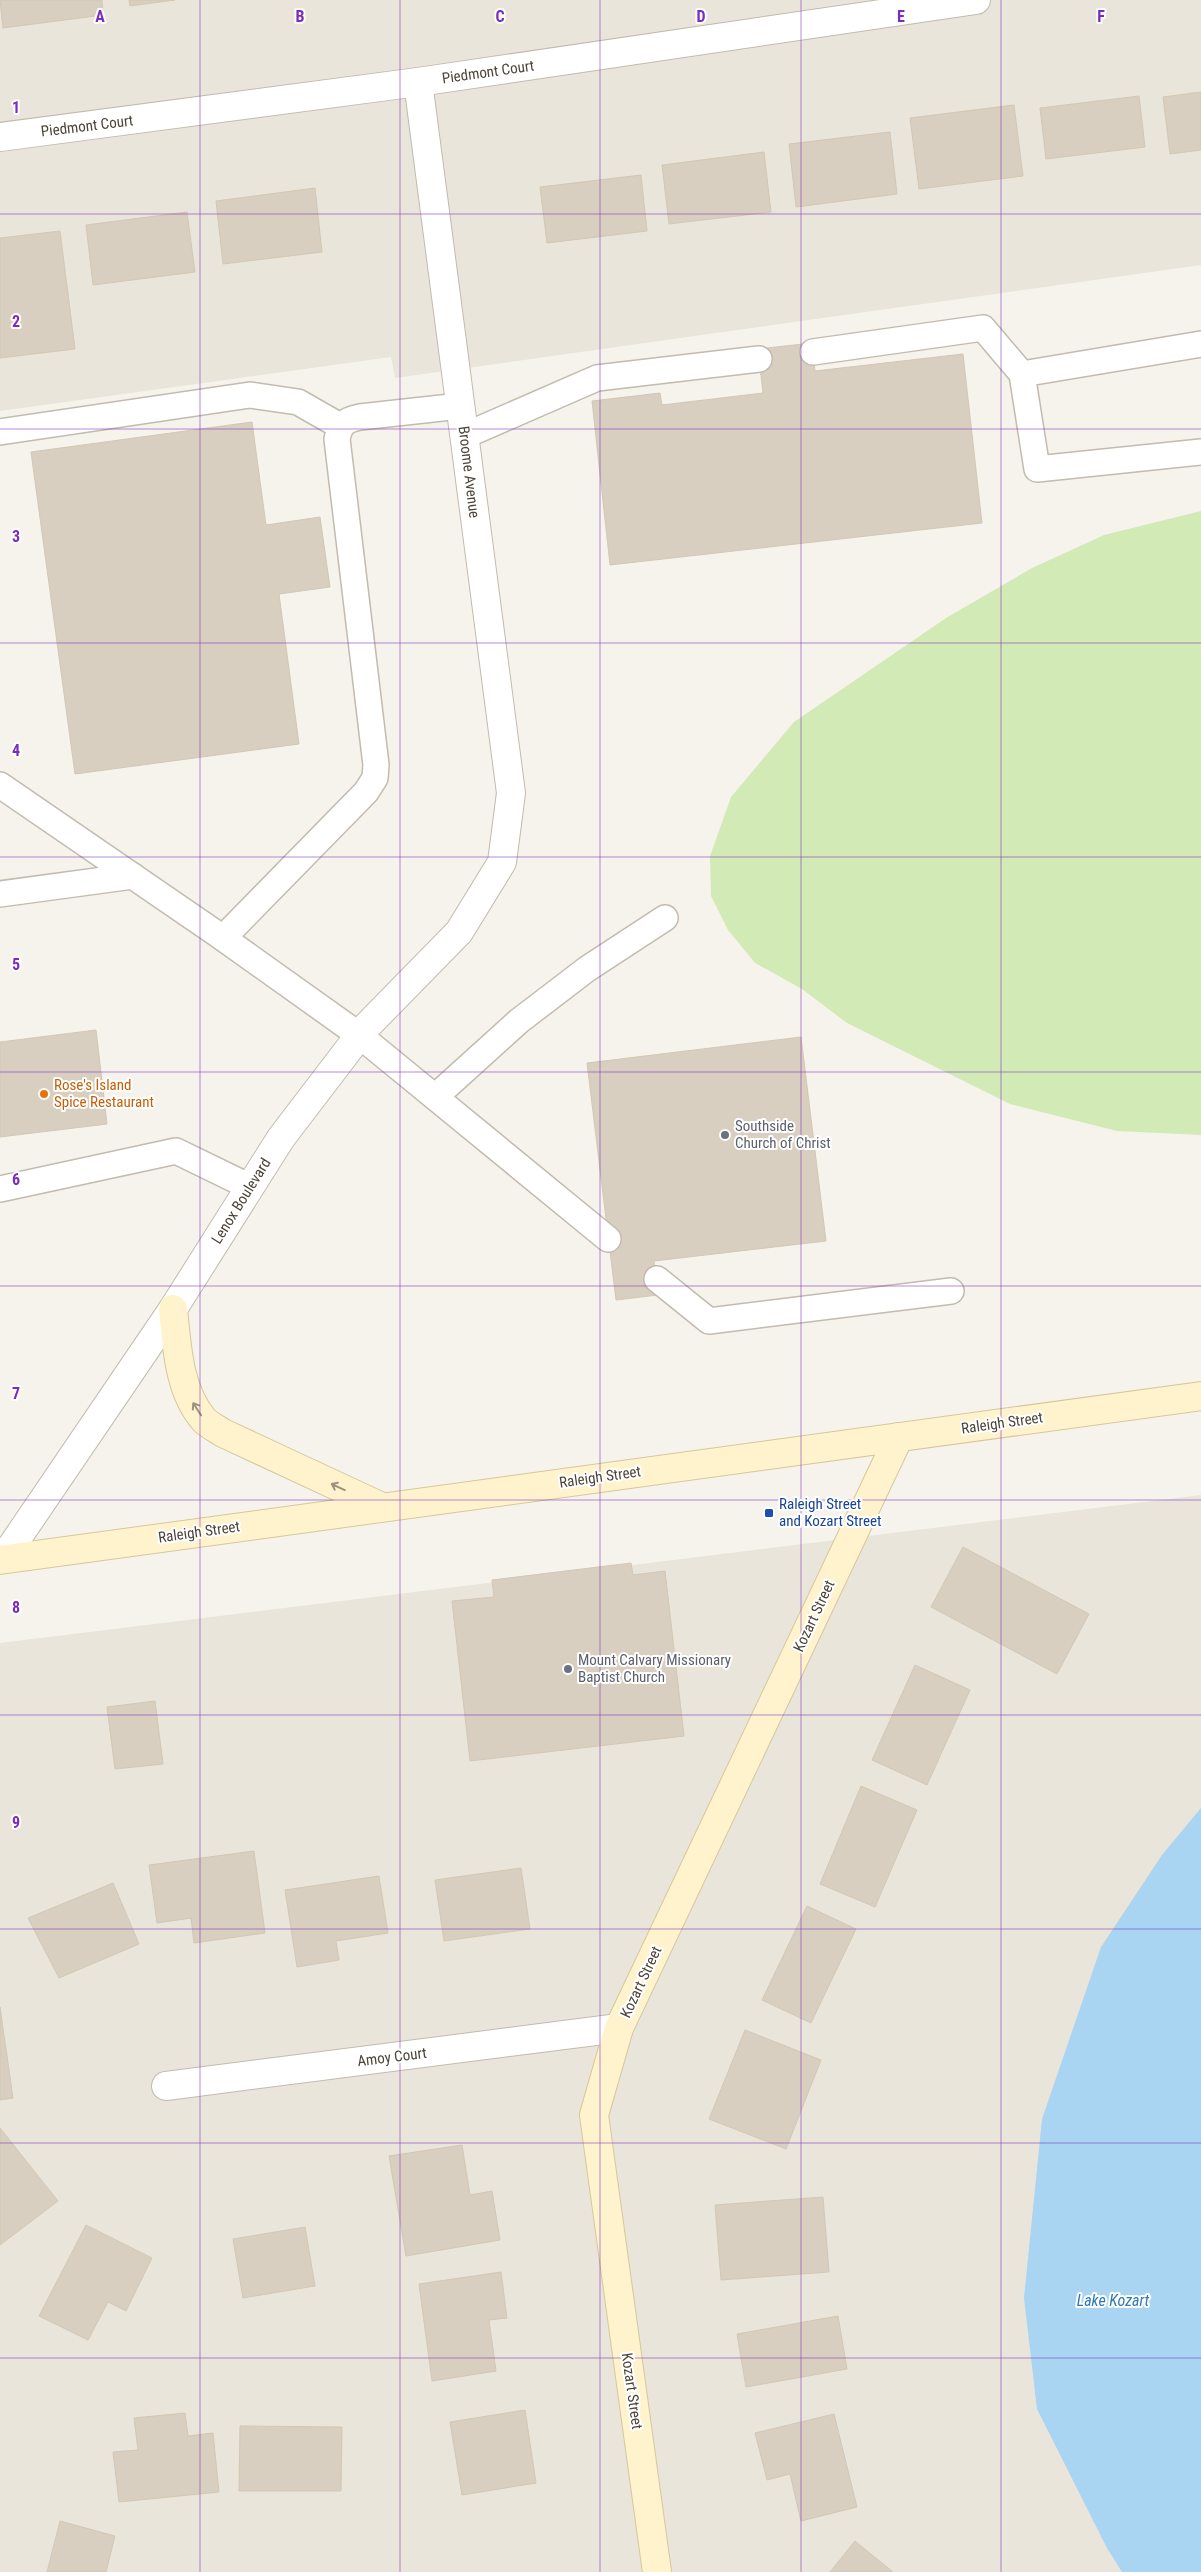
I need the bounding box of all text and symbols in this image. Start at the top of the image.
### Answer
text: A [95,7,105,26]
text: B [296,7,305,26]
text: C [495,7,505,26]
text: D [696,7,706,26]
text: E [897,7,905,26]
text: F [1097,7,1105,26]
street label: Piedmont Court [441,57,535,87]
text: 1 [12,98,20,117]
street label: Piedmont Court [40,111,134,141]
text: 2 [12,312,20,331]
street label: Broome Avenue [454,425,484,519]
text: 3 [12,527,20,546]
text: 4 [12,741,20,760]
text: 5 [12,955,20,974]
place label: Rose's Island Spice Restaurant [54,1076,154,1111]
marker: Rose's Island Spice Restaurant [38,1088,50,1100]
place label: Southside Church of Christ [735,1117,831,1152]
marker: Southside Church of Christ [719,1129,731,1141]
street label: Lenox Boulevard [208,1155,274,1247]
text: 6 [12,1170,20,1189]
text: 7 [12,1384,20,1403]
one-way arrow [192,1402,202,1416]
street label: Raleigh Street [960,1408,1044,1438]
street label: Raleigh Street [558,1462,642,1492]
one-way arrow [331,1481,346,1491]
place label: Raleigh Street and Kozart Street [779,1495,881,1530]
marker: Raleigh Street and Kozart Street [763,1507,775,1519]
street label: Raleigh Street [157,1517,241,1547]
street label: Kozart Street [790,1577,838,1655]
text: 8 [12,1598,20,1617]
place label: Mount Calvary Missionary Baptist Church [578,1651,731,1686]
marker: Mount Calvary Missionary Baptist Church [562,1663,574,1675]
text: 9 [12,1813,20,1832]
street label: Kozart Street [617,1943,665,2021]
street label: Amoy Court [356,2044,428,2070]
water label: Lake Kozart [1077,2291,1150,2310]
street label: Kozart Street [618,2352,646,2430]

